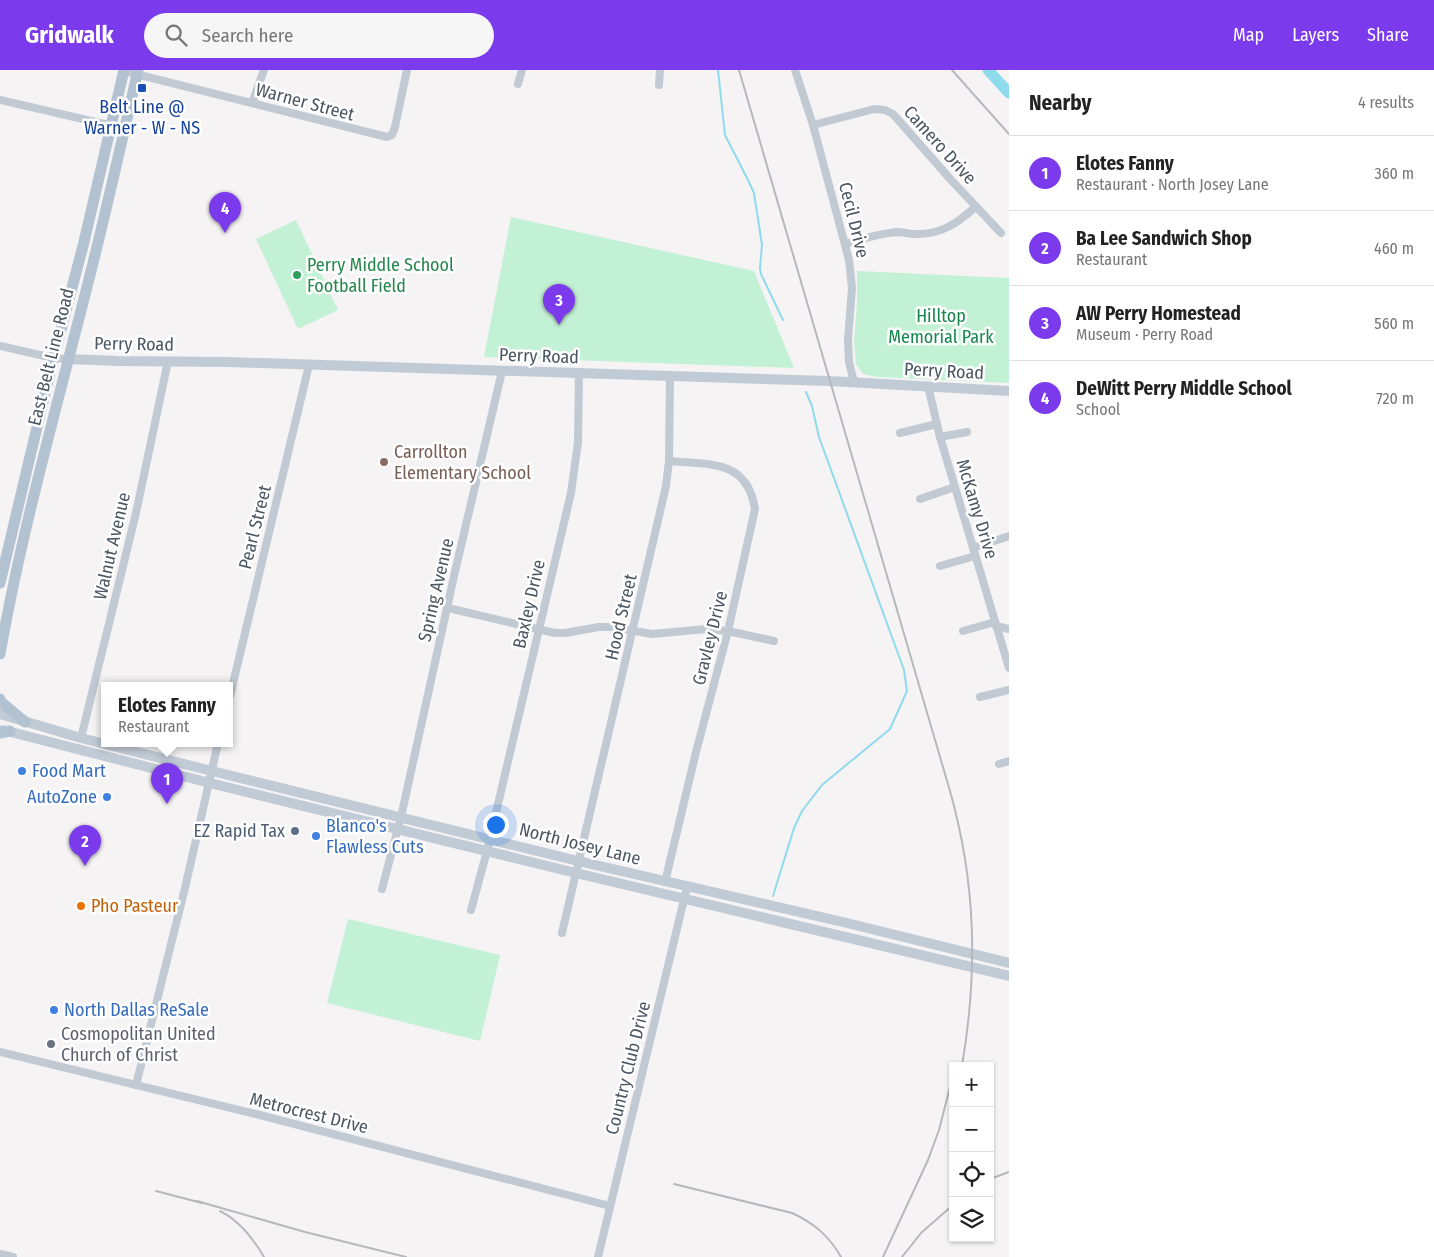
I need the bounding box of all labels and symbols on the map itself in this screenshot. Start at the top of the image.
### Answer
street label: Warner Street [253,78,357,126]
marker: Belt Line @ Warner - W - NS [136,82,148,94]
place label: Belt Line @ Warner - W - NS [84,96,200,139]
street label: Camero Drive [899,101,981,189]
street label: Cecil Drive [834,180,874,260]
pin: 4 [209,192,241,233]
place label: Perry Middle School Football Field [307,254,454,297]
marker: Perry Middle School Football Field [291,269,303,281]
pin: 3 [543,284,575,325]
street label: East Belt Line Road [23,286,79,428]
park label: Hilltop Memorial Park [888,305,994,348]
street label: Perry Road [94,332,174,356]
street label: Perry Road [499,344,579,368]
street label: Perry Road [904,358,984,384]
place label: Carrollton Elementary School [394,441,531,484]
marker: Carrollton Elementary School [378,456,390,468]
street label: McKamy Drive [951,457,1003,561]
street label: Pearl Street [234,483,276,571]
street label: Walnut Avenue [89,490,135,602]
street label: Spring Avenue [413,536,459,644]
street label: Baxley Drive [508,557,550,651]
street label: Hood Street [600,572,642,662]
street label: Gravley Drive [688,588,732,687]
place label: Food Mart [32,760,106,782]
pin: 1 [151,763,183,804]
marker: Food Mart [16,765,28,777]
place label: AutoZone [27,786,97,808]
marker: AutoZone [101,791,113,803]
your location [483,812,509,838]
place label: Blanco's Flawless Cuts [326,815,424,858]
street label: North Josey Lane [517,818,643,870]
place label: EZ Rapid Tax [193,820,285,842]
pin: 2 [69,825,101,866]
marker: EZ Rapid Tax [289,825,301,837]
marker: Blanco's Flawless Cuts [310,830,322,842]
place label: Pho Pasteur [91,895,179,917]
marker: Pho Pasteur [75,900,87,912]
place label: North Dallas ReSale [64,999,209,1021]
street label: Country Club Drive [601,999,655,1137]
marker: North Dallas ReSale [48,1004,60,1016]
place label: Cosmopolitan United Church of Christ [61,1023,216,1066]
marker: Cosmopolitan United Church of Christ [45,1038,57,1050]
street label: Metrocrest Drive [248,1088,371,1138]

